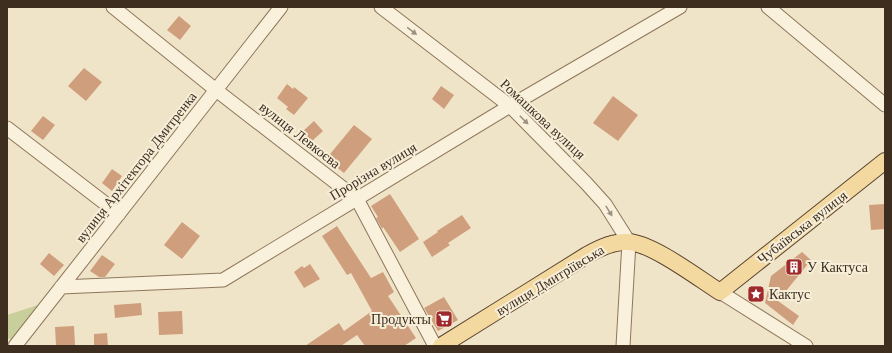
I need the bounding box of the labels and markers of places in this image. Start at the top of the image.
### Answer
building icon: У Кактуса [784,257,804,277]
place label: У Кактуса [807,260,869,275]
place icon: Кактус [746,284,766,304]
place label: Кактус [769,287,810,302]
supermarket icon: Продукты [434,309,454,329]
place label: Продукты [371,312,432,327]

